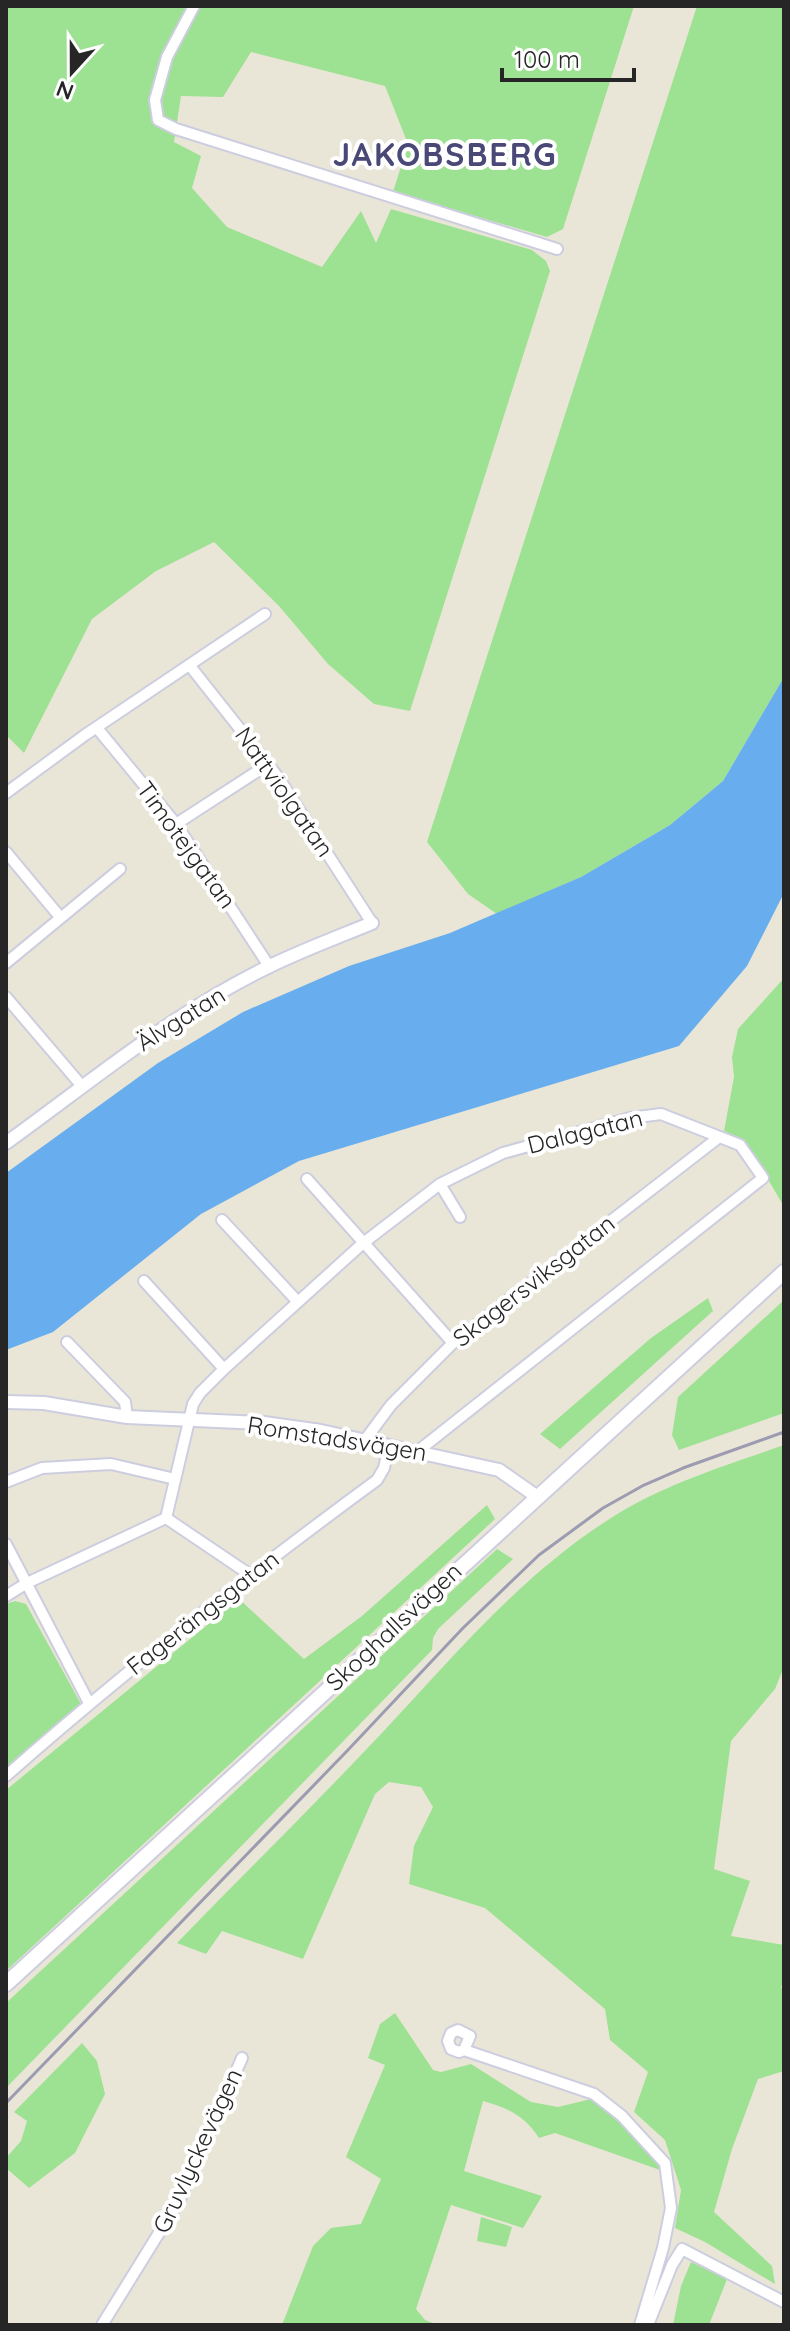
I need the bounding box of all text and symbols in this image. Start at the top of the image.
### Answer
north arrow [32,32,112,112]
scale bar [502,32,634,82]
text: 100 m [514,44,580,74]
text: N [52,75,77,107]
district label: JAKOBSBERG [332,134,558,174]
street label: Nattviolgatan [229,721,341,862]
street label: Timotejgatan [131,775,243,914]
street label: Älvgatan [131,979,230,1057]
street label: Dalagatan [524,1102,646,1160]
street label: Skagersviksgatan [446,1208,620,1353]
street label: Romstadsvägen [245,1409,429,1467]
street label: Fagerängsgatan [120,1543,285,1681]
street label: Skoghallsvägen [319,1556,467,1697]
street label: Gruvlyckevägen [146,2063,248,2238]

